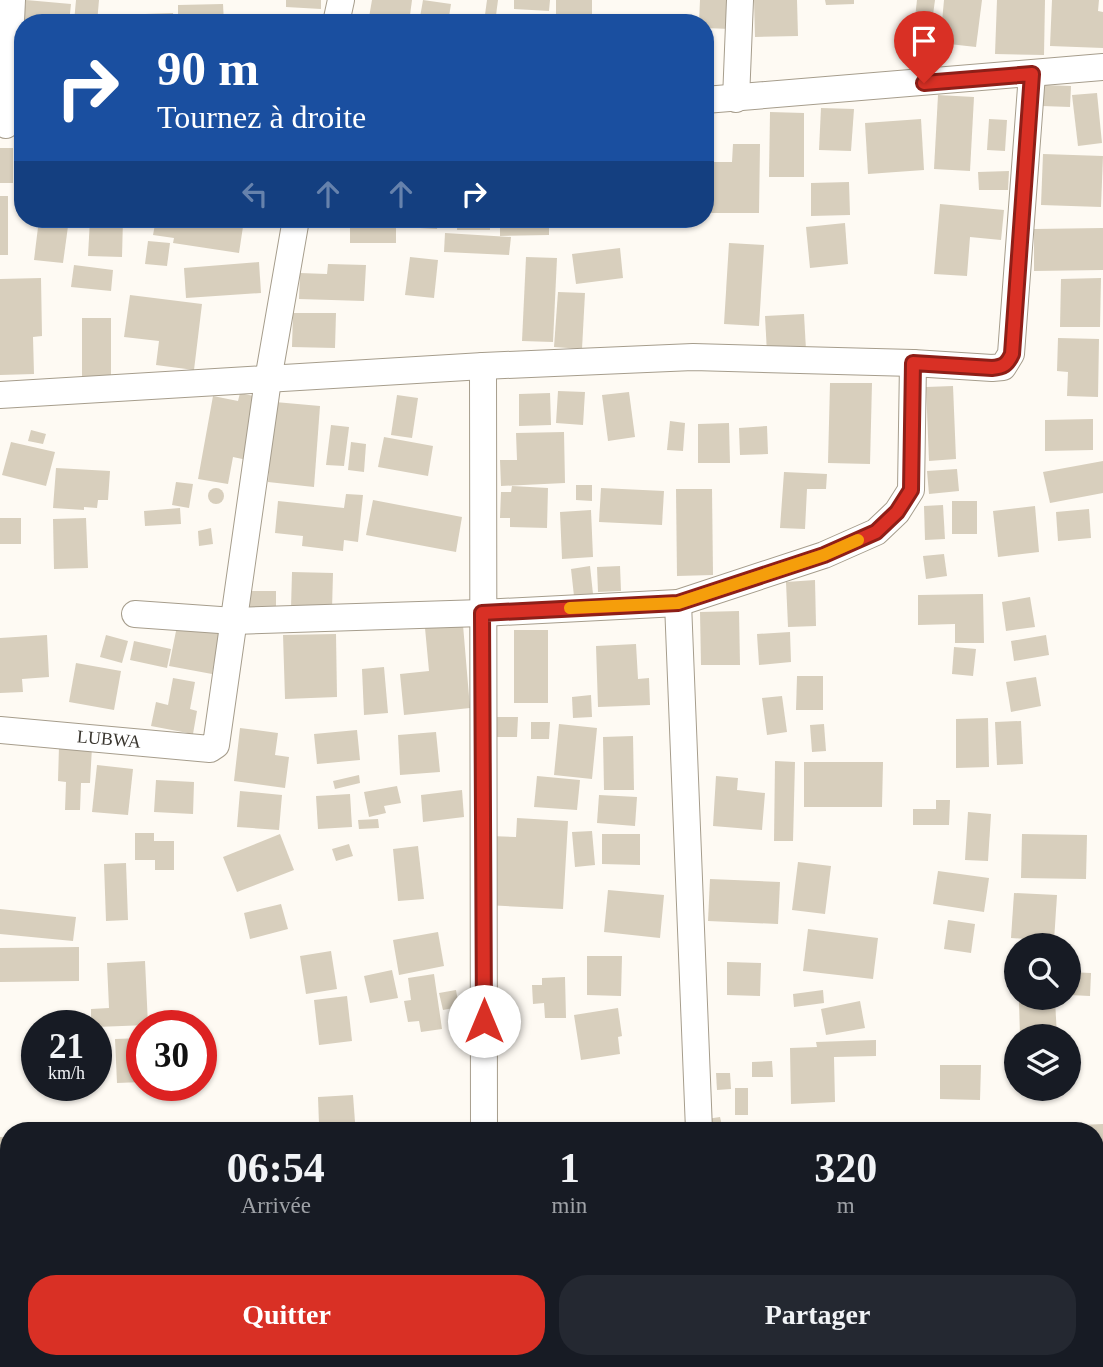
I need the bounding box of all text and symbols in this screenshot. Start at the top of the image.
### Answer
pin [894,11,954,83]
icon: arrive [905,22,943,60]
text: 90 m [157,41,259,96]
icon: right [42,42,133,133]
text: Tournez à droite [157,99,366,135]
icon: left [236,175,274,213]
icon: ahead [309,175,347,213]
icon: ahead [382,175,420,213]
icon: right [455,175,493,213]
street label: LUBWA [76,726,142,752]
map controls [1004,933,1081,1101]
button: search [1004,933,1081,1010]
position arrow [447,984,521,1058]
speed limit sign: 30 [126,1010,217,1101]
button: layers [1004,1024,1081,1101]
text: 21 [49,1027,84,1066]
text: km/h [48,1063,85,1083]
text: 06:54 [227,1145,325,1191]
text: 1 [559,1145,580,1191]
text: 320 [814,1145,877,1191]
text: Arrivée [241,1193,311,1218]
text: min [552,1193,587,1218]
text: m [837,1193,855,1218]
button: Quitter [28,1275,545,1355]
button: Partager [559,1275,1076,1355]

